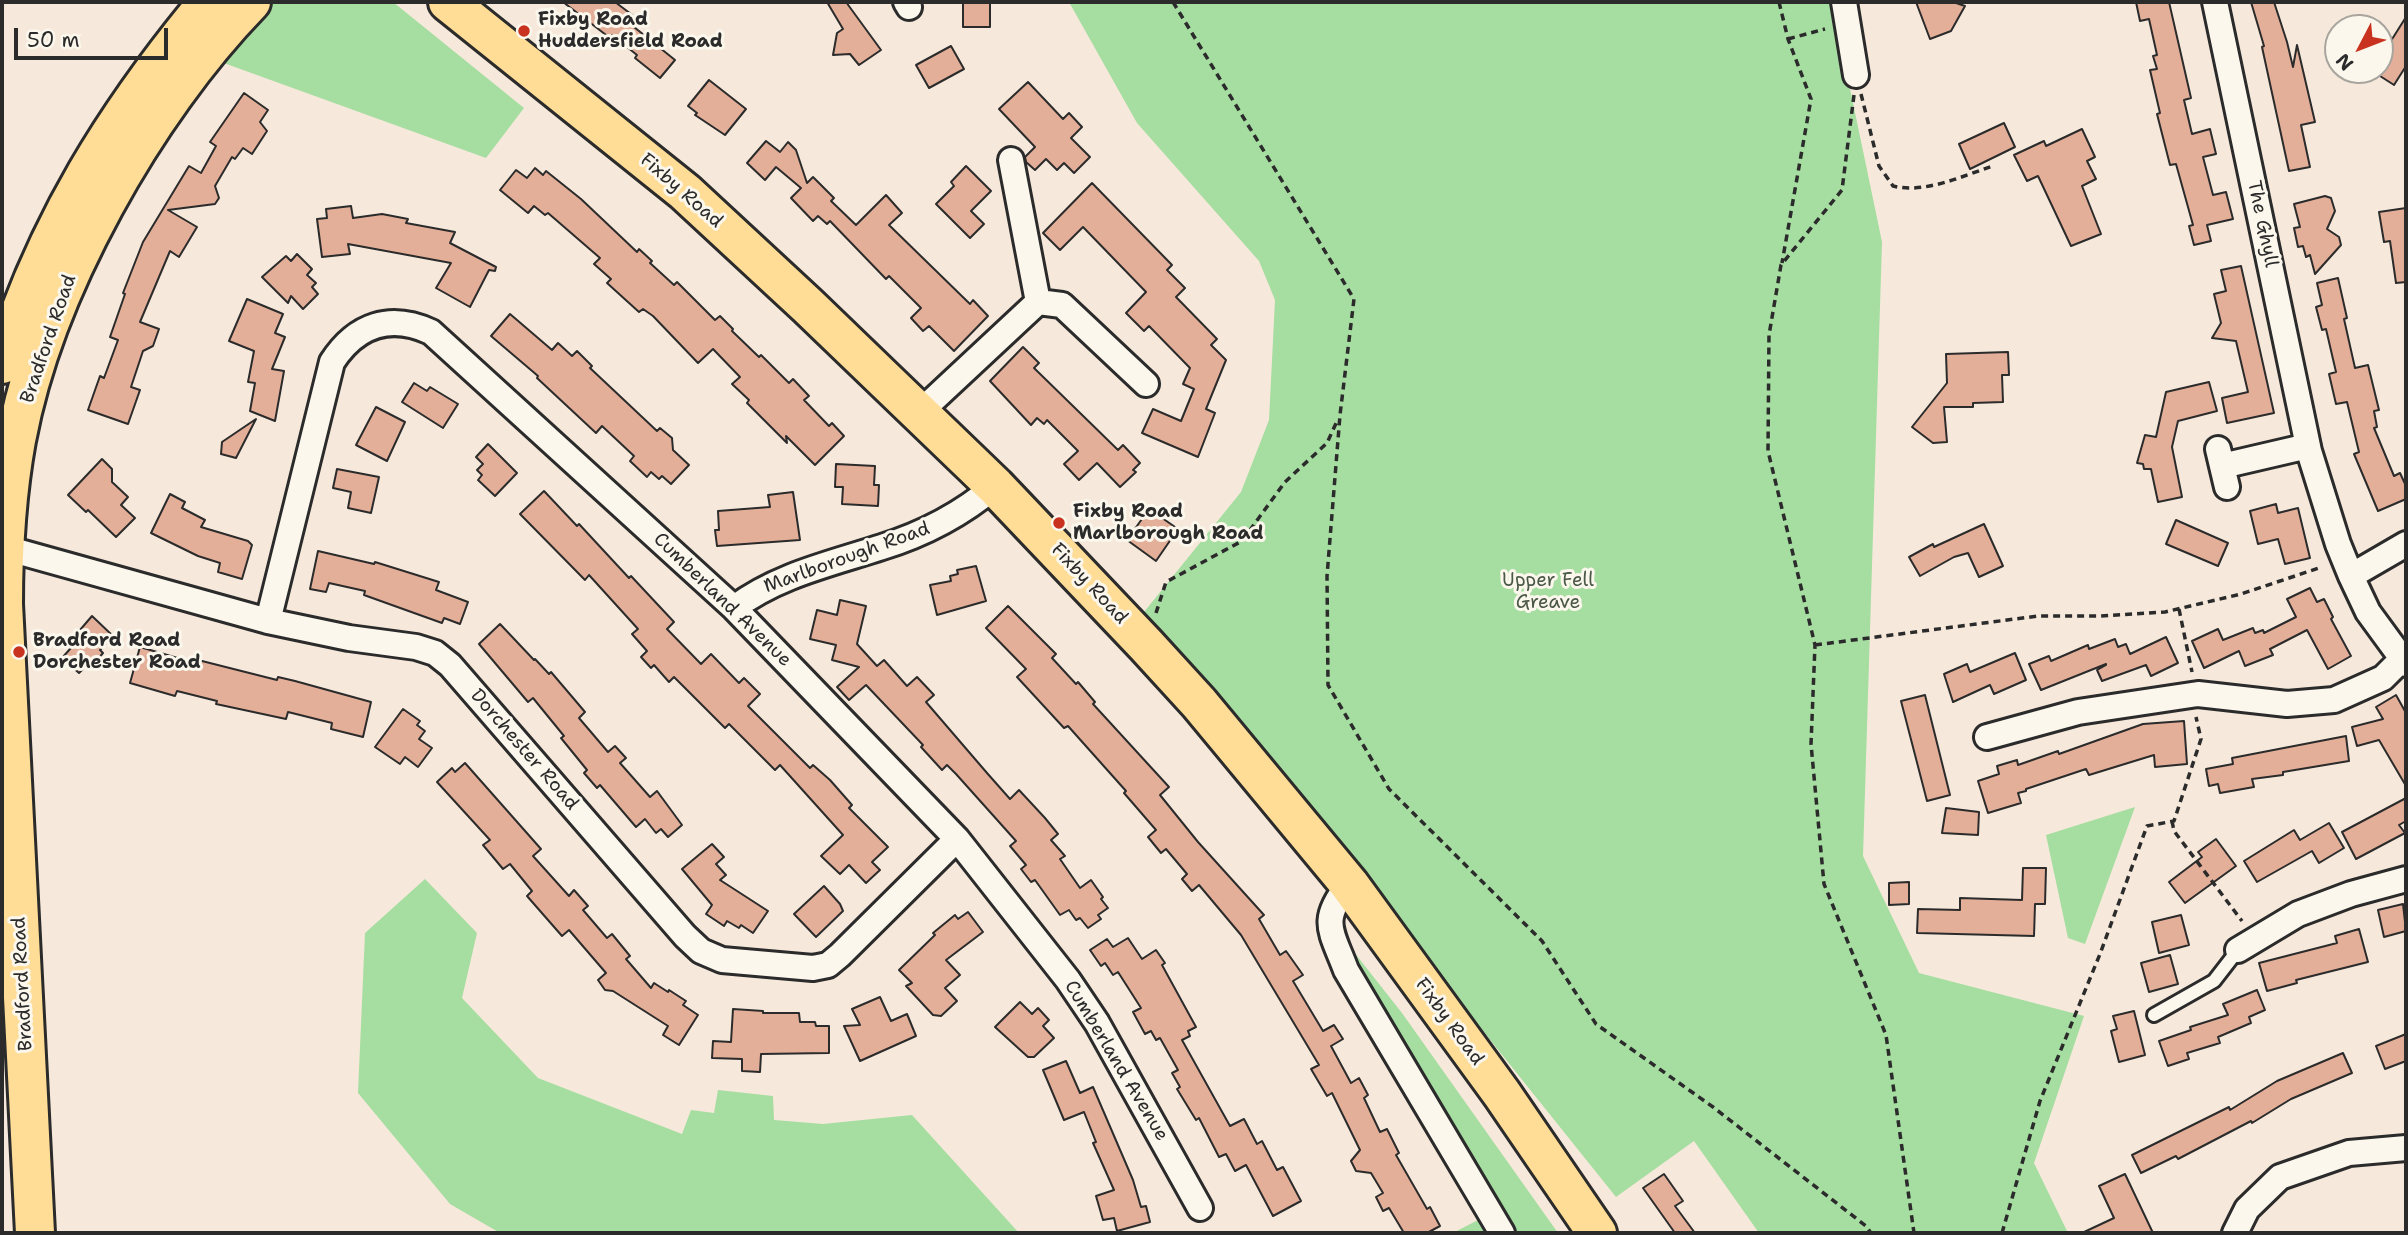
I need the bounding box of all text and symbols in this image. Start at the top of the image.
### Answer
place label: Fixby Road Huddersfield Road [538,9,723,53]
scale bar [18,14,172,58]
north arrow [2324,14,2394,84]
marker: Fixby Road Huddersfield Road [516,23,532,39]
text: 50 m [27,26,80,54]
text: N [2330,48,2359,76]
street label: Fixby Road [635,149,727,233]
street label: The Ghyll [2242,179,2282,269]
street label: Bradford Road [16,272,82,406]
place label: Fixby Road Marlborough Road [1073,501,1264,545]
marker: Fixby Road Marlborough Road [1051,515,1067,531]
street label: Marlborough Road [761,517,933,599]
street label: Cumberland Avenue [648,528,796,672]
street label: Fixby Road [1046,539,1132,629]
park label: Upper Fell Greave [1502,570,1594,614]
place label: Bradford Road Dorchester Road [33,630,201,674]
marker: Bradford Road Dorchester Road [11,644,27,660]
street label: Dorchester Road [465,685,583,815]
street label: Bradford Road [8,916,38,1052]
street label: Fixby Road [1410,974,1488,1070]
street label: Cumberland Avenue [1059,977,1173,1145]

